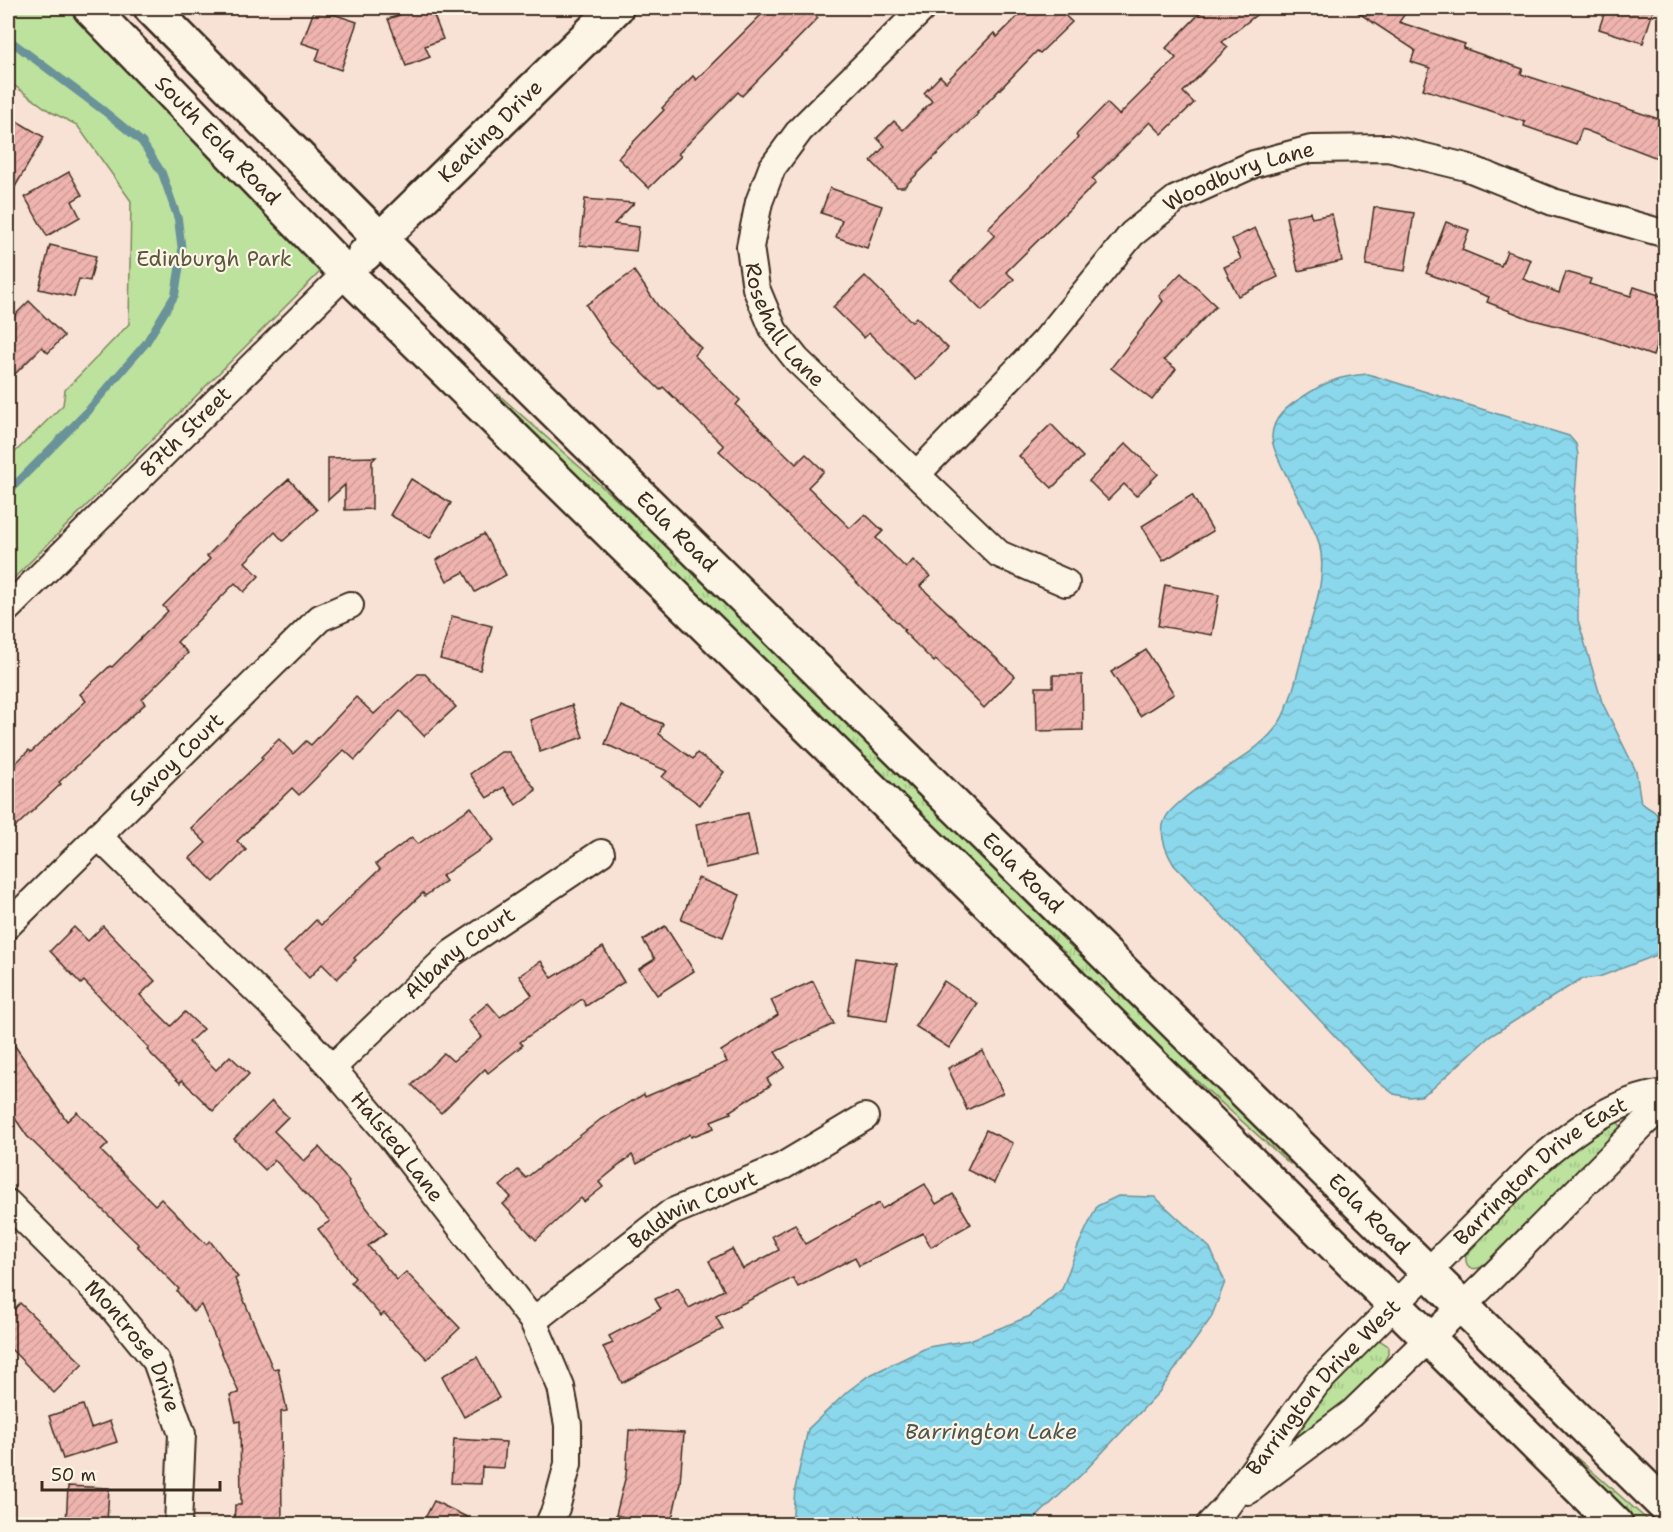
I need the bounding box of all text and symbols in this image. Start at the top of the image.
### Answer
street label: South Eola Road [149,70,287,211]
street label: Keating Drive [432,74,549,189]
street label: Woodbury Lane [1157,135,1317,218]
park label: Edinburgh Park [136,245,292,273]
street label: Rosehall Lane [738,261,831,393]
street label: 87th Street [134,380,238,484]
street label: Eola Road [630,485,724,578]
street label: Savoy Court [123,707,230,812]
street label: Eola Road [976,826,1070,919]
street label: Albany Court [398,901,520,1006]
street label: Halsted Lane [344,1086,450,1208]
street label: Barrington Drive East [1448,1090,1631,1252]
street label: Baldwin Court [622,1164,762,1255]
street label: Eola Road [1322,1167,1416,1261]
street label: Montrose Drive [79,1274,187,1416]
street label: Barrington Drive West [1240,1293,1407,1481]
water label: Barrington Lake [905,1417,1077,1446]
scale bar [42,1454,220,1492]
text: 50 m [51,1463,96,1487]

